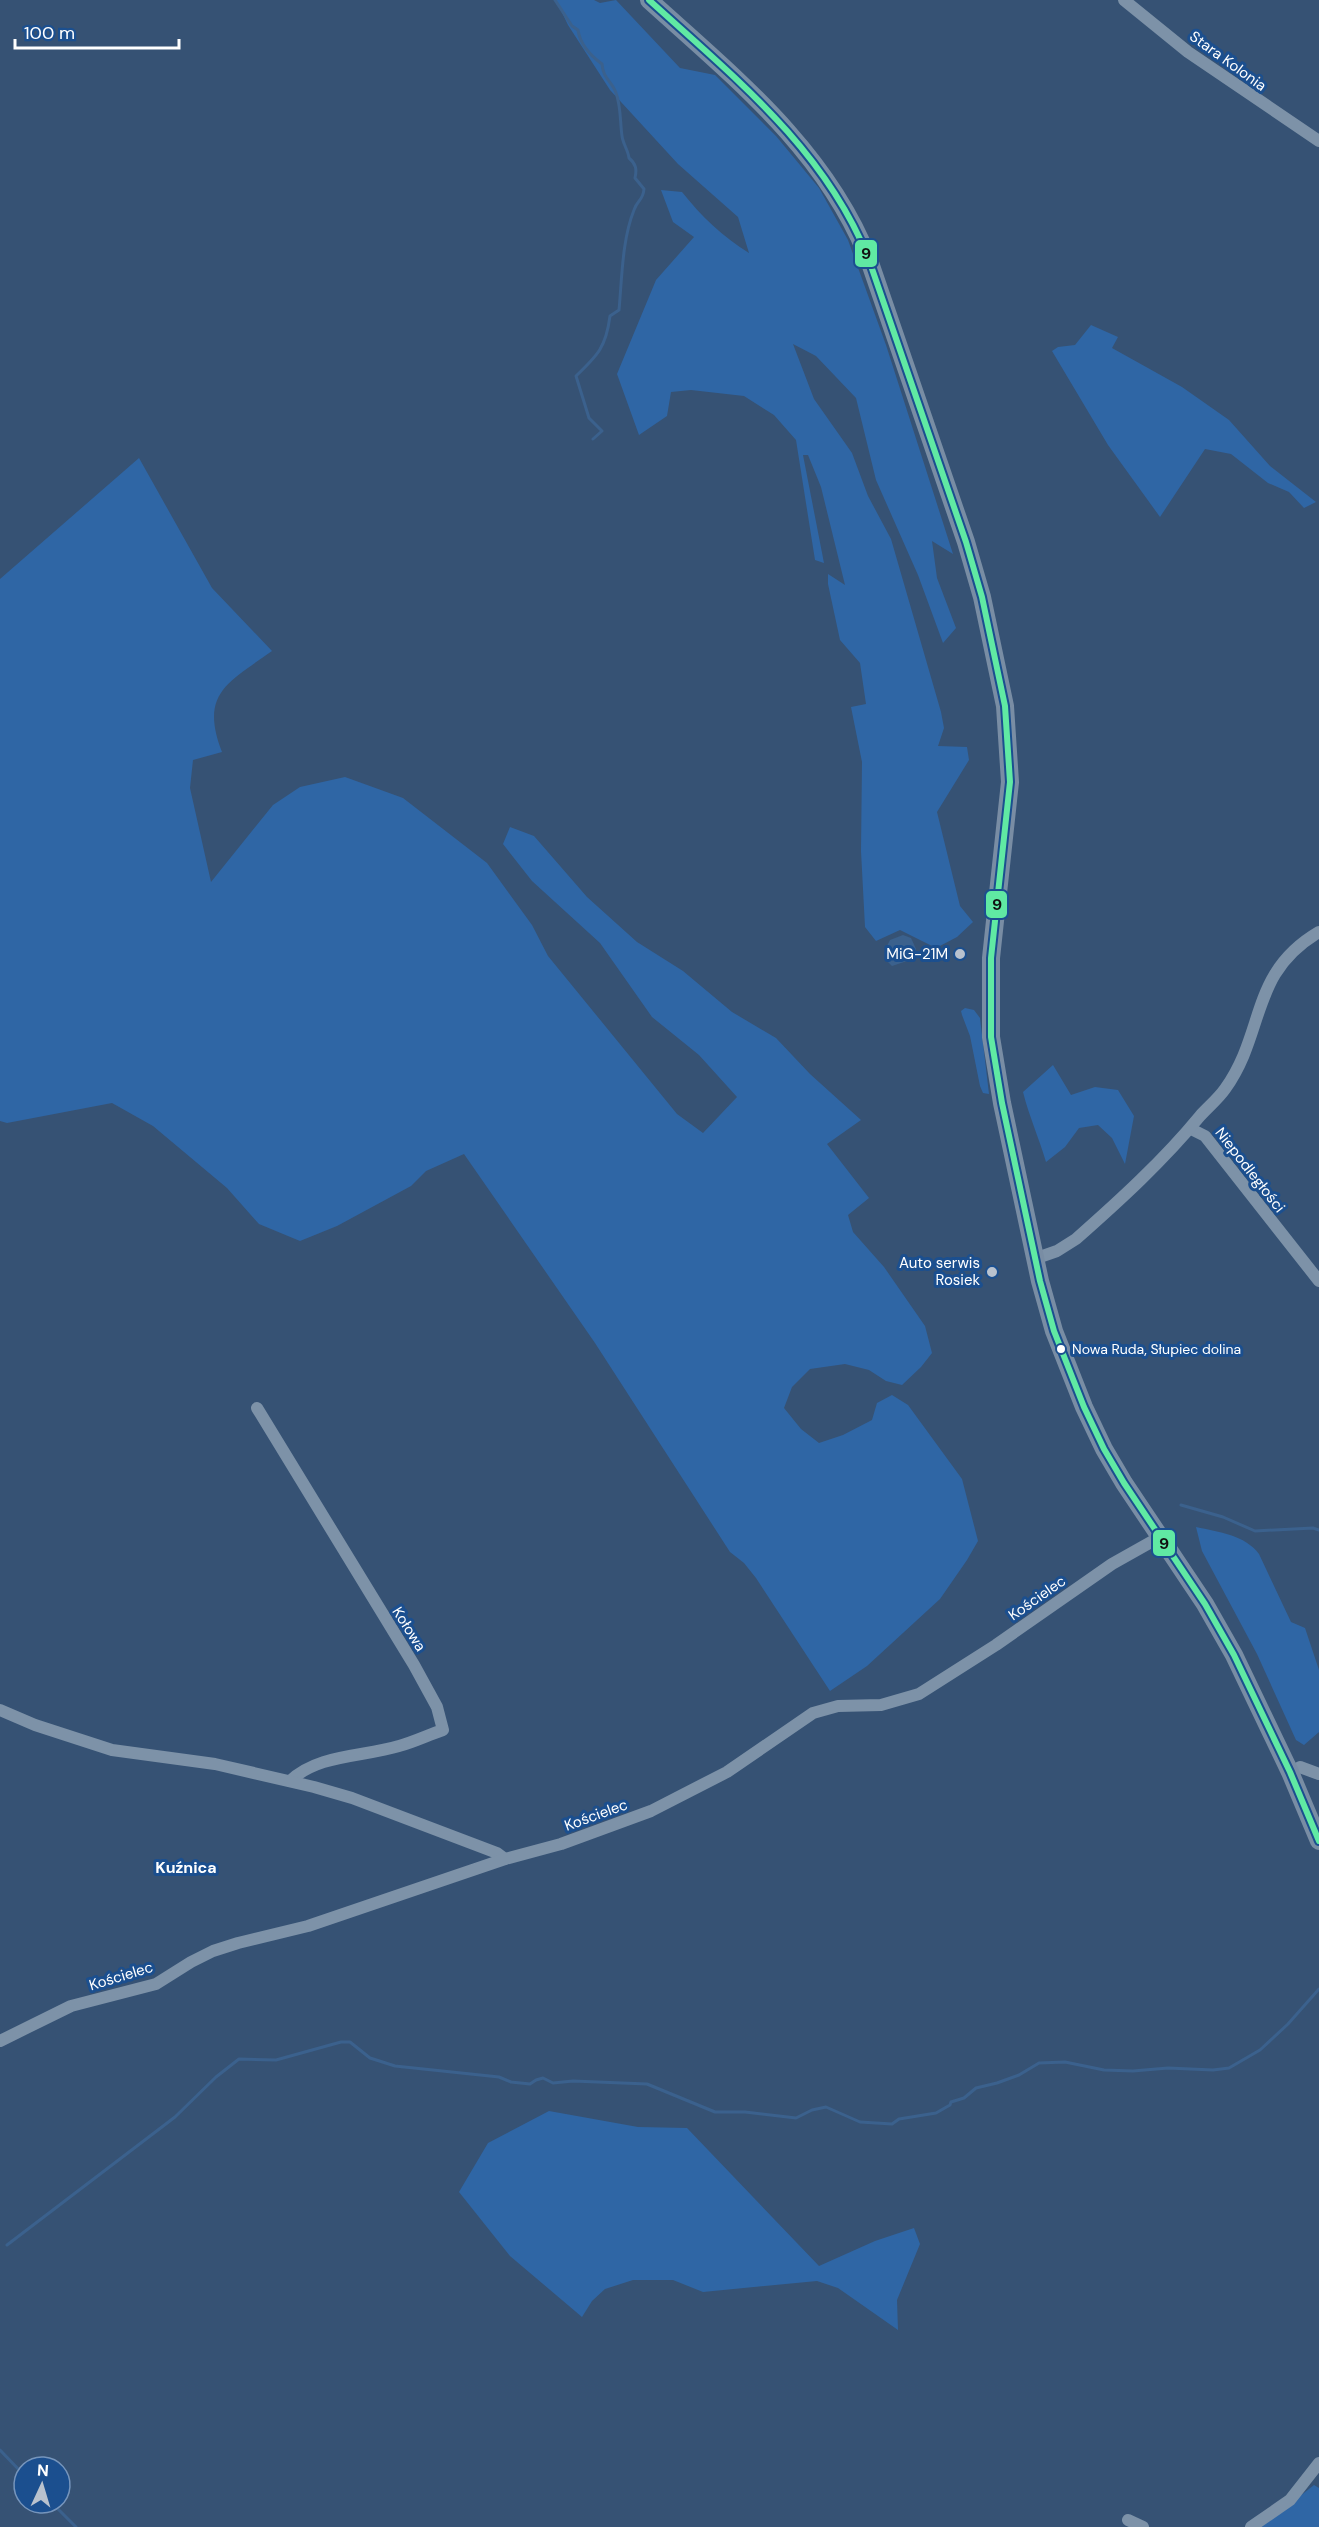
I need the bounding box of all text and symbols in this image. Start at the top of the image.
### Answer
scale bar [15,12,178,50]
text: 100 m [24,21,75,45]
street label: Stara Kolonia [1186,26,1270,96]
line badge: 9 [854,239,878,268]
text: 9 [861,243,871,264]
line badge: 9 [985,890,1008,919]
text: 9 [992,894,1002,915]
place label: MiG-21M [886,944,948,964]
marker: MiG-21M [953,947,967,961]
street label: Niepodległości [1210,1123,1290,1217]
place label: Auto serwis Rosiek [899,1253,980,1290]
marker: Auto serwis Rosiek [985,1265,999,1279]
place label: Nowa Ruda, Słupiec dolina [1072,1340,1241,1358]
marker: Nowa Ruda, Słupiec dolina [1055,1343,1067,1355]
line badge: 9 [1152,1529,1176,1557]
text: 9 [1159,1533,1169,1554]
street label: Kościelec [1004,1571,1070,1625]
street label: Kołowa [388,1603,430,1655]
street label: Kościelec [562,1794,630,1836]
district label: Kuźnica [155,1857,217,1878]
street label: Kościelec [87,1957,155,1995]
north arrow [12,2455,72,2515]
text: N [36,2460,50,2481]

